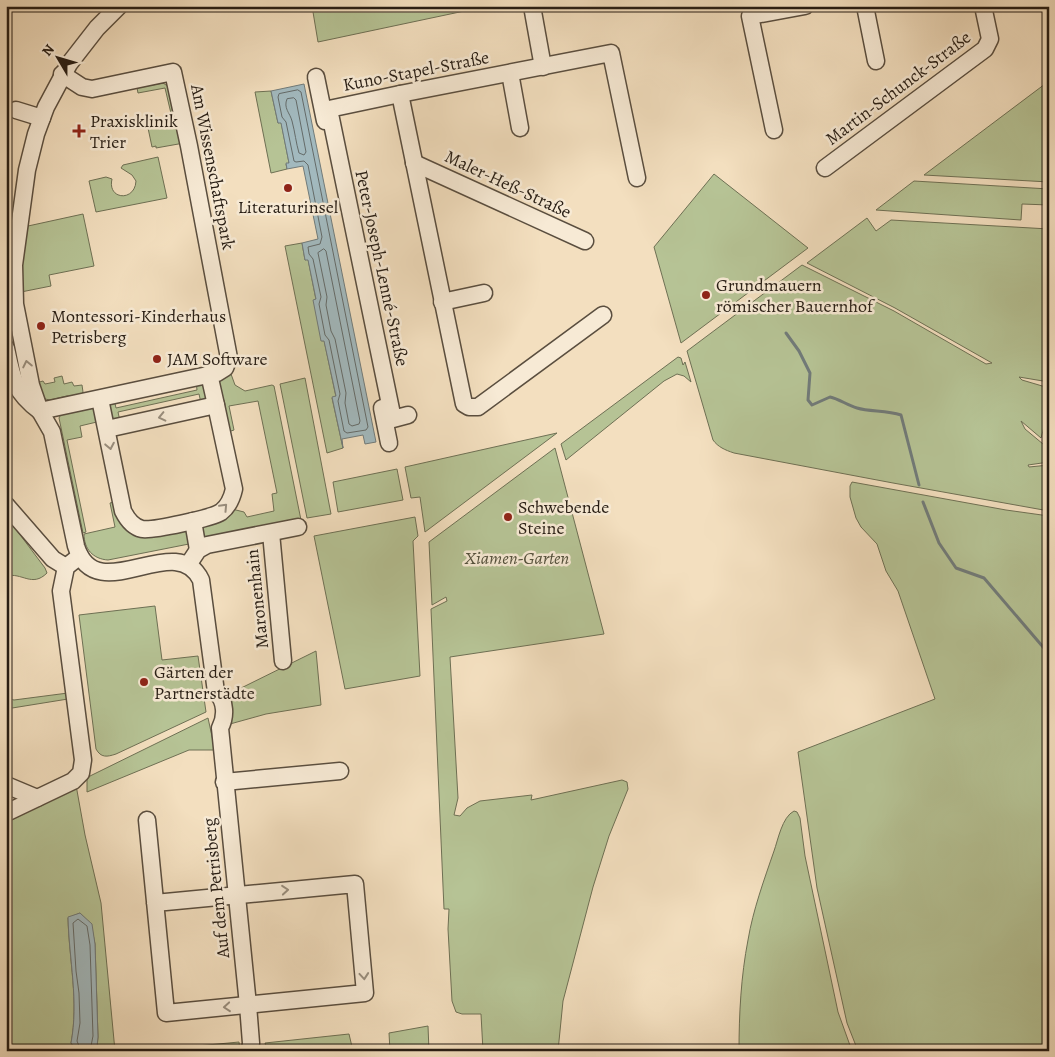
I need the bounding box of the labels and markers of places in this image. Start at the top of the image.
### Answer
place label: Praxisklinik Trier [90,109,178,154]
marker: Praxisklinik Trier [72,124,86,138]
marker: Literaturinsel [282,182,294,194]
place label: Literaturinsel [238,195,339,219]
place label: Grundmauern römischer Bauernhof [716,273,876,318]
marker: Grundmauern römischer Bauernhof [700,289,712,301]
place label: Montessori-Kinderhaus Petrisberg [51,304,226,349]
marker: Montessori-Kinderhaus Petrisberg [35,320,47,332]
place label: JAM Software [167,347,267,371]
marker: JAM Software [151,353,163,365]
place label: Schwebende Steine [518,495,609,540]
marker: Schwebende Steine [502,511,514,523]
place label: Gärten der Partnerstädte [154,660,255,705]
marker: Gärten der Partnerstädte [138,676,150,688]

